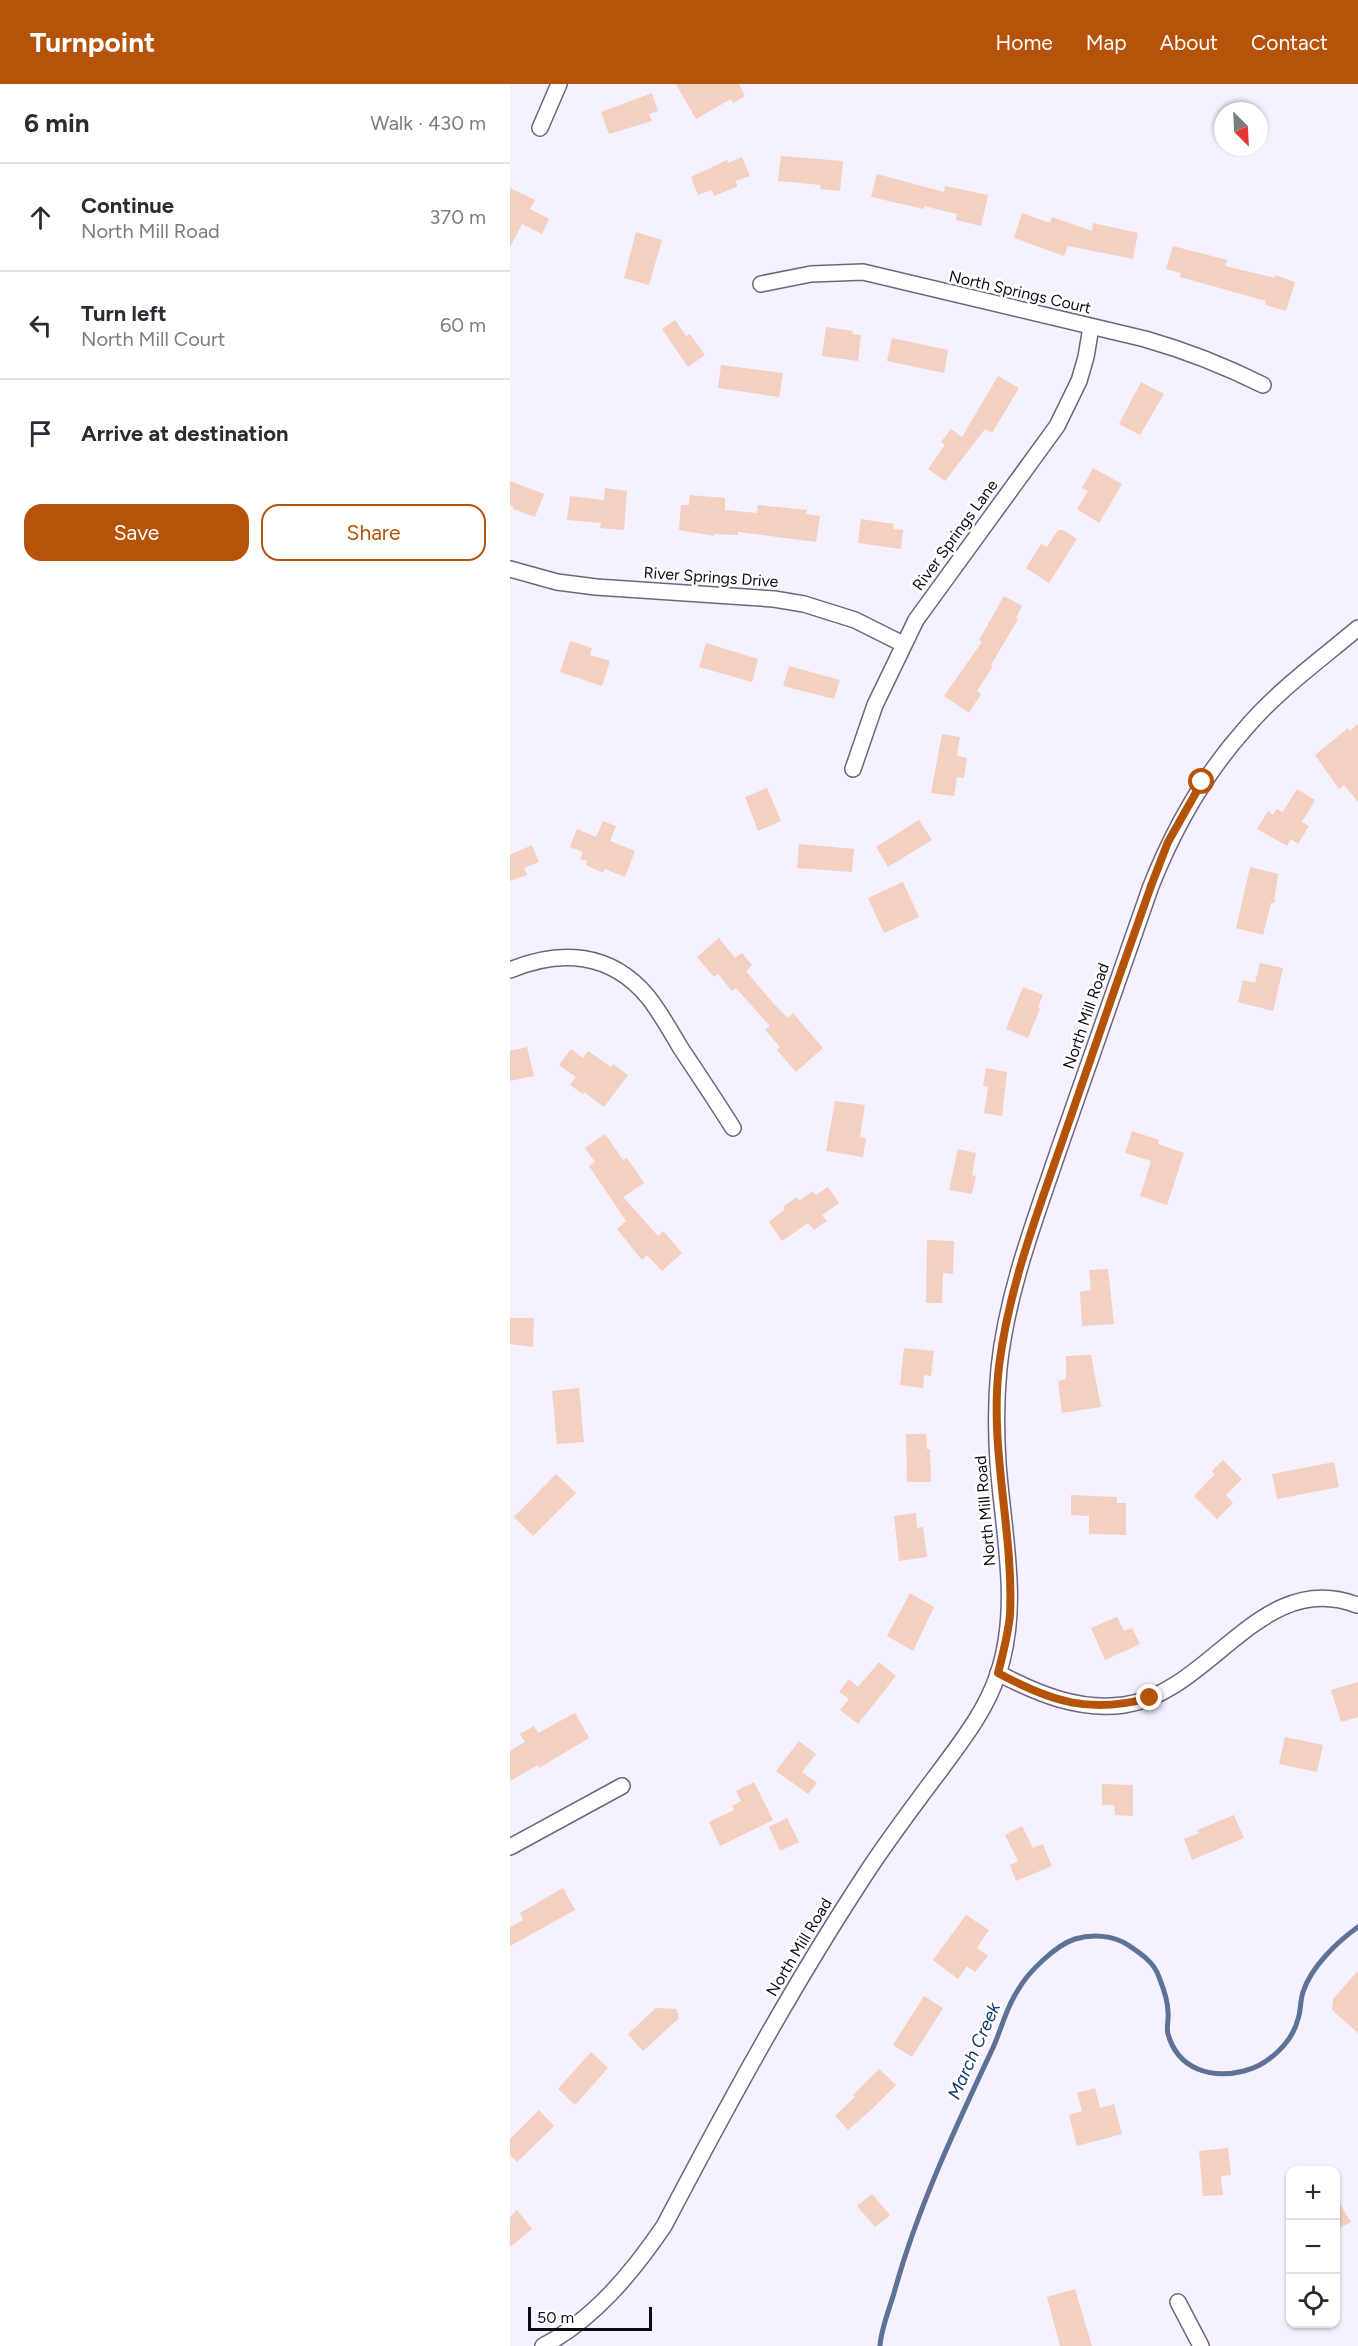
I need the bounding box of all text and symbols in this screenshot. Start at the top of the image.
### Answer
text: Turnpoint [30,25,155,59]
text: Home [996,30,1053,55]
text: Map [1086,30,1127,55]
text: About [1160,30,1218,55]
text: Contact [1251,30,1328,55]
north arrow [1214,102,1268,156]
text: 6 min [24,107,90,139]
text: Walk · 430 m [370,111,486,135]
text: Continue [81,192,174,219]
icon: ahead [24,201,57,234]
text: 370 m [430,205,486,229]
text: North Mill Road [81,219,220,243]
street label: North Springs Court [947,266,1093,318]
text: Turn left [81,300,167,327]
icon: left [24,309,57,342]
text: 60 m [440,313,486,337]
text: North Mill Court [81,327,225,351]
icon: arrive [24,417,57,450]
text: Arrive at destination [81,420,289,447]
street label: River Springs Lane [908,476,1002,594]
button: Save [24,504,249,561]
button: Share [261,504,486,561]
street label: River Springs Drive [643,563,779,591]
route start [1188,768,1214,794]
street label: North Mill Road [1059,960,1113,1072]
street label: North Mill Road [971,1455,999,1567]
route end [1136,1684,1162,1710]
street label: North Mill Road [762,1895,836,1999]
water label: March Creek [943,1998,1006,2103]
map controls [1286,2166,1340,2328]
button: + [1286,2166,1340,2220]
button: − [1286,2220,1340,2274]
button: locate [1286,2274,1340,2328]
scale bar [528,2304,652,2332]
text: 50 m [537,2308,574,2327]

